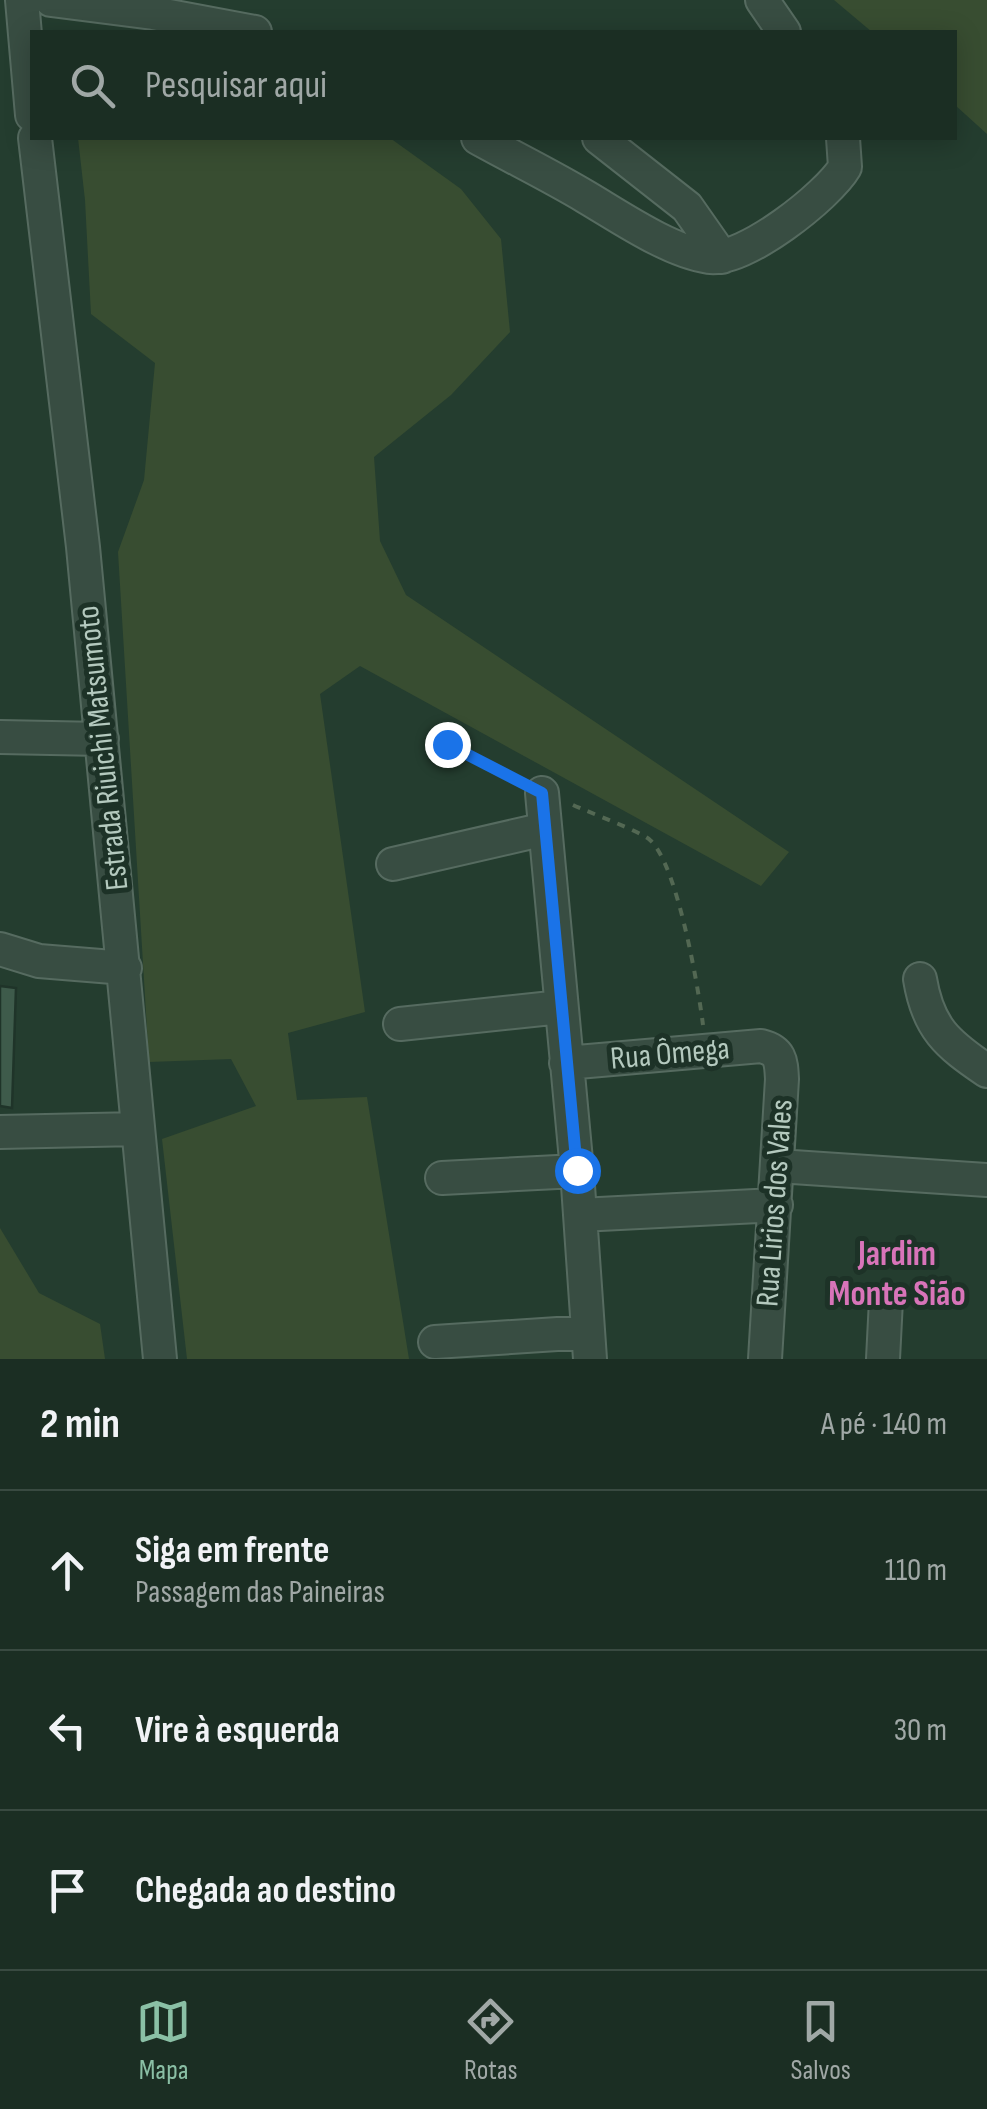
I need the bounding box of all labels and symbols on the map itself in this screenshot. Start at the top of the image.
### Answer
street label: Estrada Riuichi Matsumoto [69,604,137,892]
route end [425,722,471,768]
street label: Rua Ômega [609,1029,731,1079]
street label: Rua Lirios dos Vales [748,1098,802,1308]
route start [555,1148,601,1194]
district label: Jardim Monte Sião [828,1233,966,1316]

